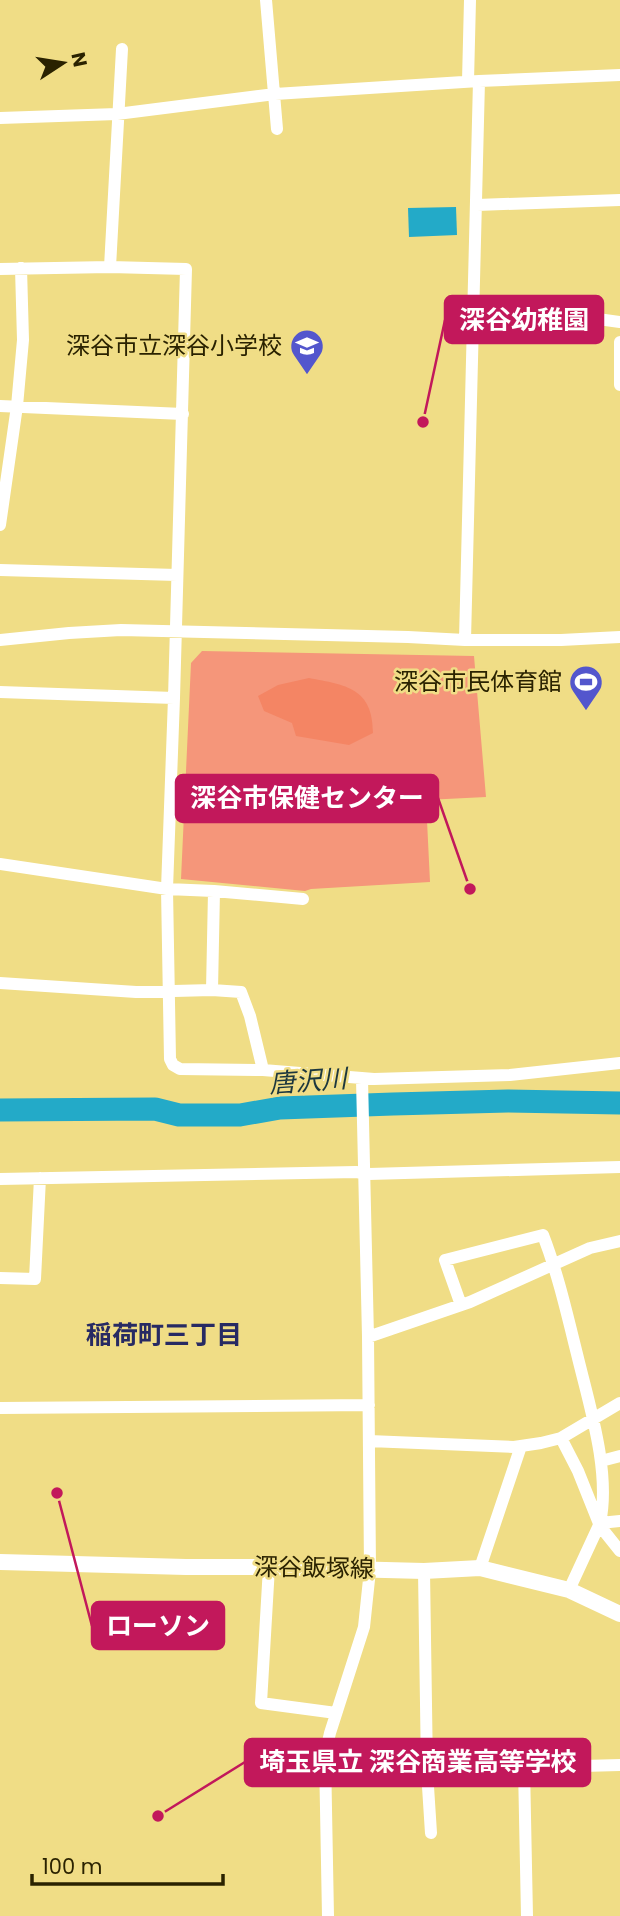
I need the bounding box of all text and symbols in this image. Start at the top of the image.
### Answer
north arrow [28,28,98,98]
text: N [64,50,94,69]
callout: 深谷幼稚園 [445,296,603,343]
text: 深谷幼稚園 [459,302,589,338]
school or university icon: 深谷市立深谷小学校 [288,327,326,376]
place label: 深谷市立深谷小学校 [66,329,282,362]
sports icon: 深谷市民体育館 [567,663,605,712]
place label: 深谷市民体育館 [394,665,562,698]
callout: 深谷市保健センター [176,775,438,822]
text: 深谷市保健センター [190,780,424,816]
water label: 唐沢川 [268,1060,351,1102]
district label: 稲荷町三丁目 [86,1317,242,1353]
street label: 深谷飯塚線 [254,1550,374,1585]
callout: ローソン [92,1602,224,1649]
text: ローソン [106,1608,210,1644]
callout: 埼玉県立 深谷商業高等学校 [245,1739,590,1786]
text: 埼玉県立 深谷商業高等学校 [259,1744,577,1780]
scale bar [32,1842,222,1886]
text: 100 m [42,1852,102,1881]

